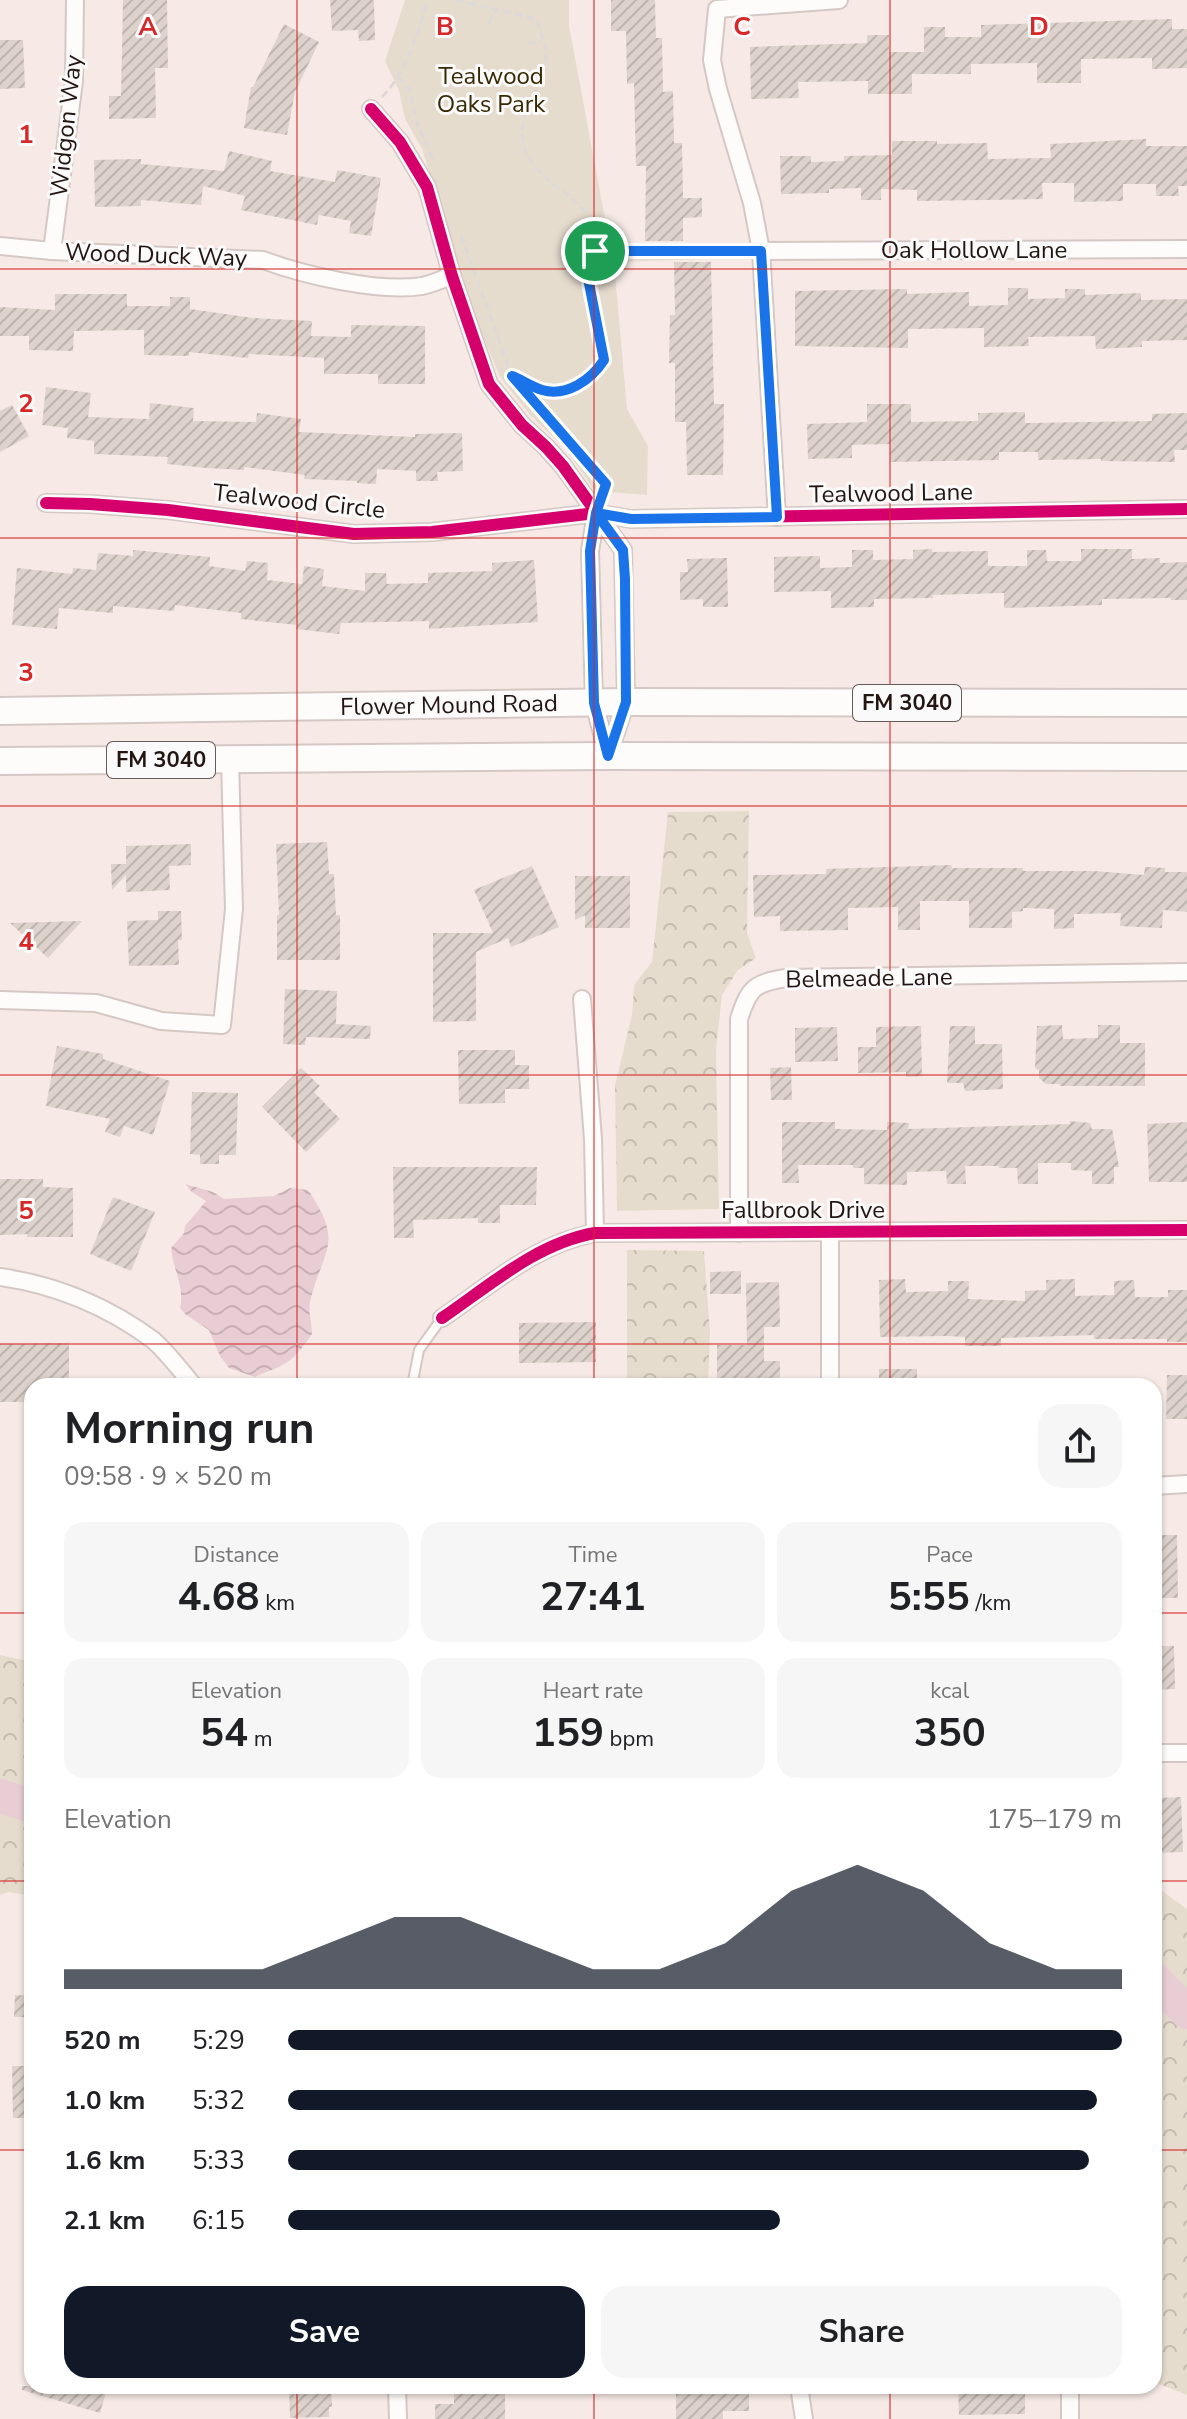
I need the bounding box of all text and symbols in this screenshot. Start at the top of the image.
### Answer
text: A [138,9,158,44]
text: B [436,9,454,44]
text: C [733,9,751,44]
text: D [1029,9,1049,44]
street label: Widgon Way [43,52,89,199]
park label: Tealwood Oaks Park [437,60,546,120]
text: 1 [18,117,34,152]
pin [561,217,629,285]
icon: arrive [573,229,617,273]
street label: Oak Hollow Lane [881,234,1067,266]
street label: Wood Duck Way [64,236,248,274]
text: 2 [18,386,34,421]
street label: Tealwood Circle [211,476,387,526]
street label: Tealwood Lane [809,476,973,510]
text: 3 [18,655,34,690]
road number: FM 3040 [853,685,961,721]
street label: Flower Mound Road [340,687,558,723]
road number: FM 3040 [107,742,215,778]
text: 4 [18,924,34,959]
street label: Belmeade Lane [785,961,953,995]
text: 5 [18,1193,34,1228]
street label: Fallbrook Drive [721,1194,885,1226]
text: Morning run [64,1399,314,1459]
button: share [1038,1404,1122,1488]
text: 09:58 · 9 × 520 m [64,1459,272,1494]
text: Distance [194,1540,279,1570]
text: Time [569,1540,617,1570]
text: Pace [926,1540,973,1570]
text: 4.68 [178,1570,260,1624]
text: 27:41 [540,1570,646,1624]
text: 5:55 [888,1570,970,1624]
text: km [260,1588,295,1618]
text: /km [970,1588,1011,1618]
text: Elevation [191,1676,282,1706]
text: Heart rate [543,1676,643,1706]
text: kcal [930,1676,969,1706]
text: 54 [200,1706,248,1760]
text: 159 [532,1706,604,1760]
text: 350 [914,1706,986,1760]
text: m [248,1724,273,1754]
text: bpm [604,1724,654,1754]
text: Elevation [64,1802,172,1837]
text: 175–179 m [986,1802,1122,1837]
text: 520 m [64,2023,141,2058]
text: 5:29 [192,2023,245,2058]
text: 1.0 km [64,2083,145,2118]
text: 5:32 [192,2083,245,2118]
text: 1.6 km [64,2143,145,2178]
text: 5:33 [192,2143,245,2178]
text: 2.1 km [64,2203,145,2238]
text: 6:15 [192,2203,245,2238]
button: Save [64,2286,585,2378]
button: Share [601,2286,1122,2378]

